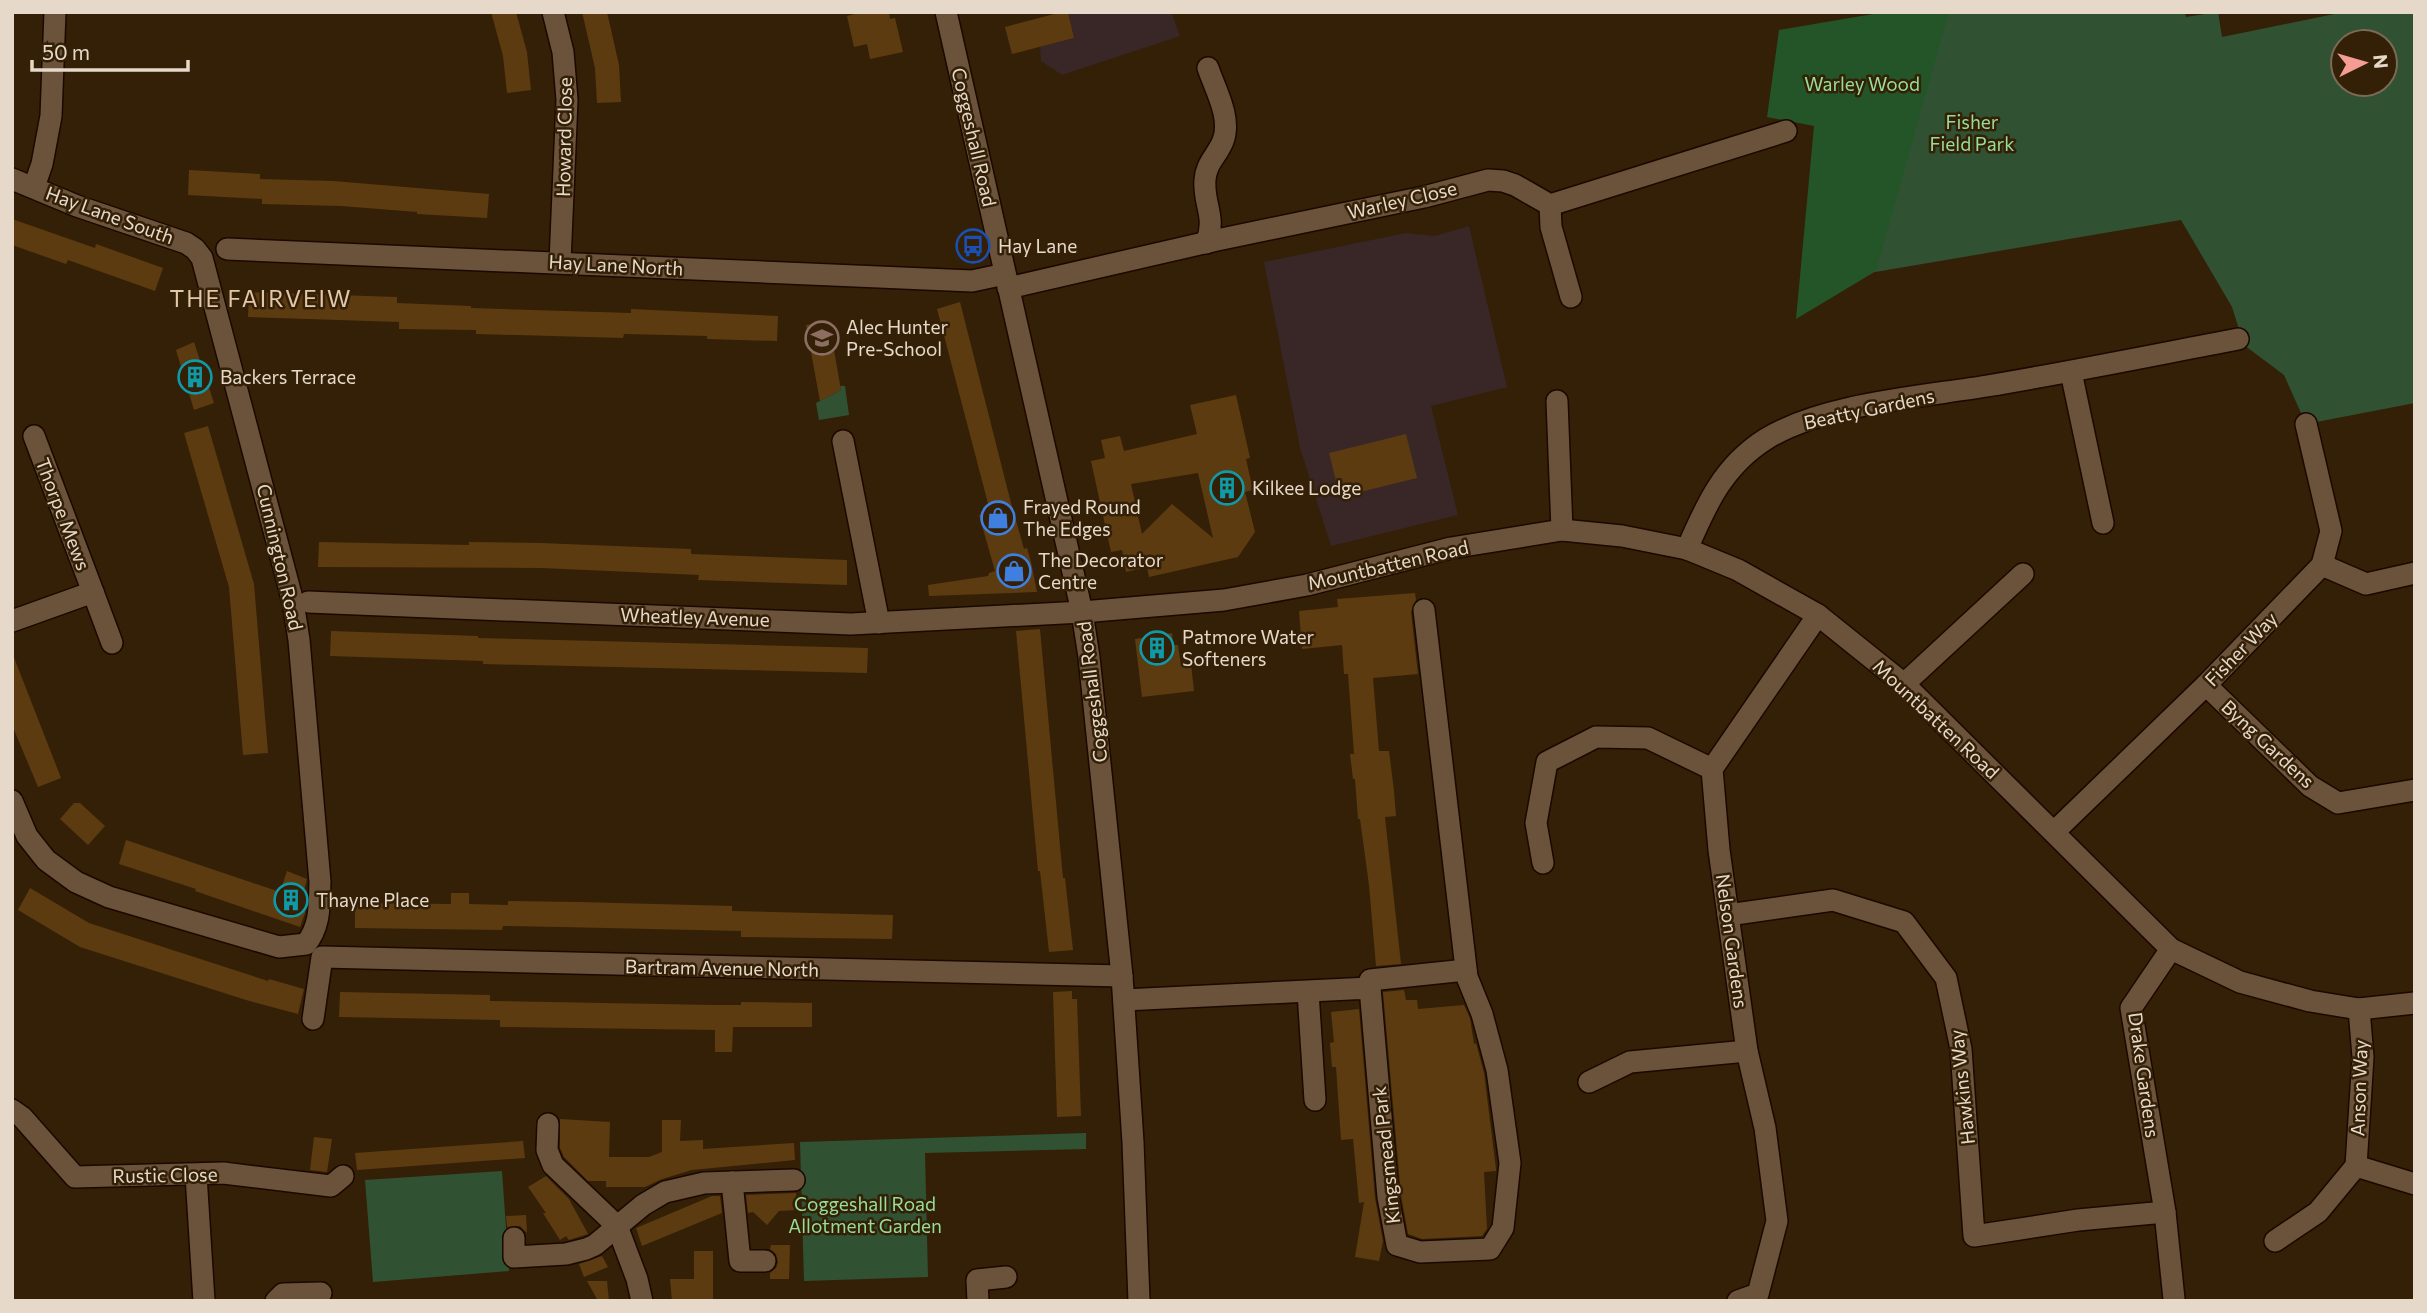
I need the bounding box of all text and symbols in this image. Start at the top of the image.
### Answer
scale bar [32,28,187,72]
north arrow [2329,28,2399,98]
text: 50 m [42,39,90,64]
text: N [2369,53,2394,70]
street label: Coggeshall Road [947,65,1002,209]
park label: Warley Wood [1804,72,1920,95]
street label: Howard Close [551,77,576,197]
park label: Fisher Field Park [1930,110,2015,155]
street label: Warley Close [1345,176,1459,223]
street label: Hay Lane South [43,181,177,248]
bus stop icon: Hay Lane [954,227,992,265]
place label: Hay Lane [998,234,1077,257]
street label: Hay Lane North [548,249,684,280]
district label: THE FAIRVEIW [170,284,352,312]
place label: Alec Hunter Pre-School [846,315,948,360]
school or university icon: Alec Hunter Pre-School [803,319,841,357]
building icon: Backers Terrace [176,358,214,396]
place label: Backers Terrace [220,365,356,388]
street label: Beatty Gardens [1801,383,1936,434]
street label: Thorpe Mews [31,454,95,573]
building icon: Kilkee Lodge [1208,469,1246,507]
place label: Kilkee Lodge [1252,476,1361,499]
street label: Cunnington Road [252,482,308,632]
place label: Frayed Round The Edges [1023,495,1141,540]
shop icon: Frayed Round The Edges [979,499,1017,537]
street label: Mountbatten Road [1305,535,1471,594]
place label: The Decorator Centre [1038,548,1164,593]
shop icon: The Decorator Centre [995,552,1033,590]
street label: Wheatley Avenue [620,602,770,631]
street label: Fisher Way [2200,607,2282,691]
street label: Coggeshall Road [1071,620,1112,764]
place label: Patmore Water Softeners [1182,625,1314,670]
building icon: Patmore Water Softeners [1138,629,1176,667]
street label: Mountbatten Road [1868,654,2004,783]
street label: Byng Gardens [2217,695,2320,792]
street label: Nelson Gardens [1712,872,1753,1010]
building icon: Thayne Place [272,881,310,919]
place label: Thayne Place [316,888,429,911]
street label: Bartram Avenue North [625,954,819,981]
street label: Drake Gardens [2124,1011,2165,1139]
street label: Hawkins Way [1944,1028,1979,1146]
street label: Anson Way [2345,1039,2372,1137]
street label: Kingsmead Park [1367,1085,1404,1225]
street label: Rustic Close [112,1162,218,1187]
park label: Coggeshall Road Allotment Garden [788,1192,942,1237]

